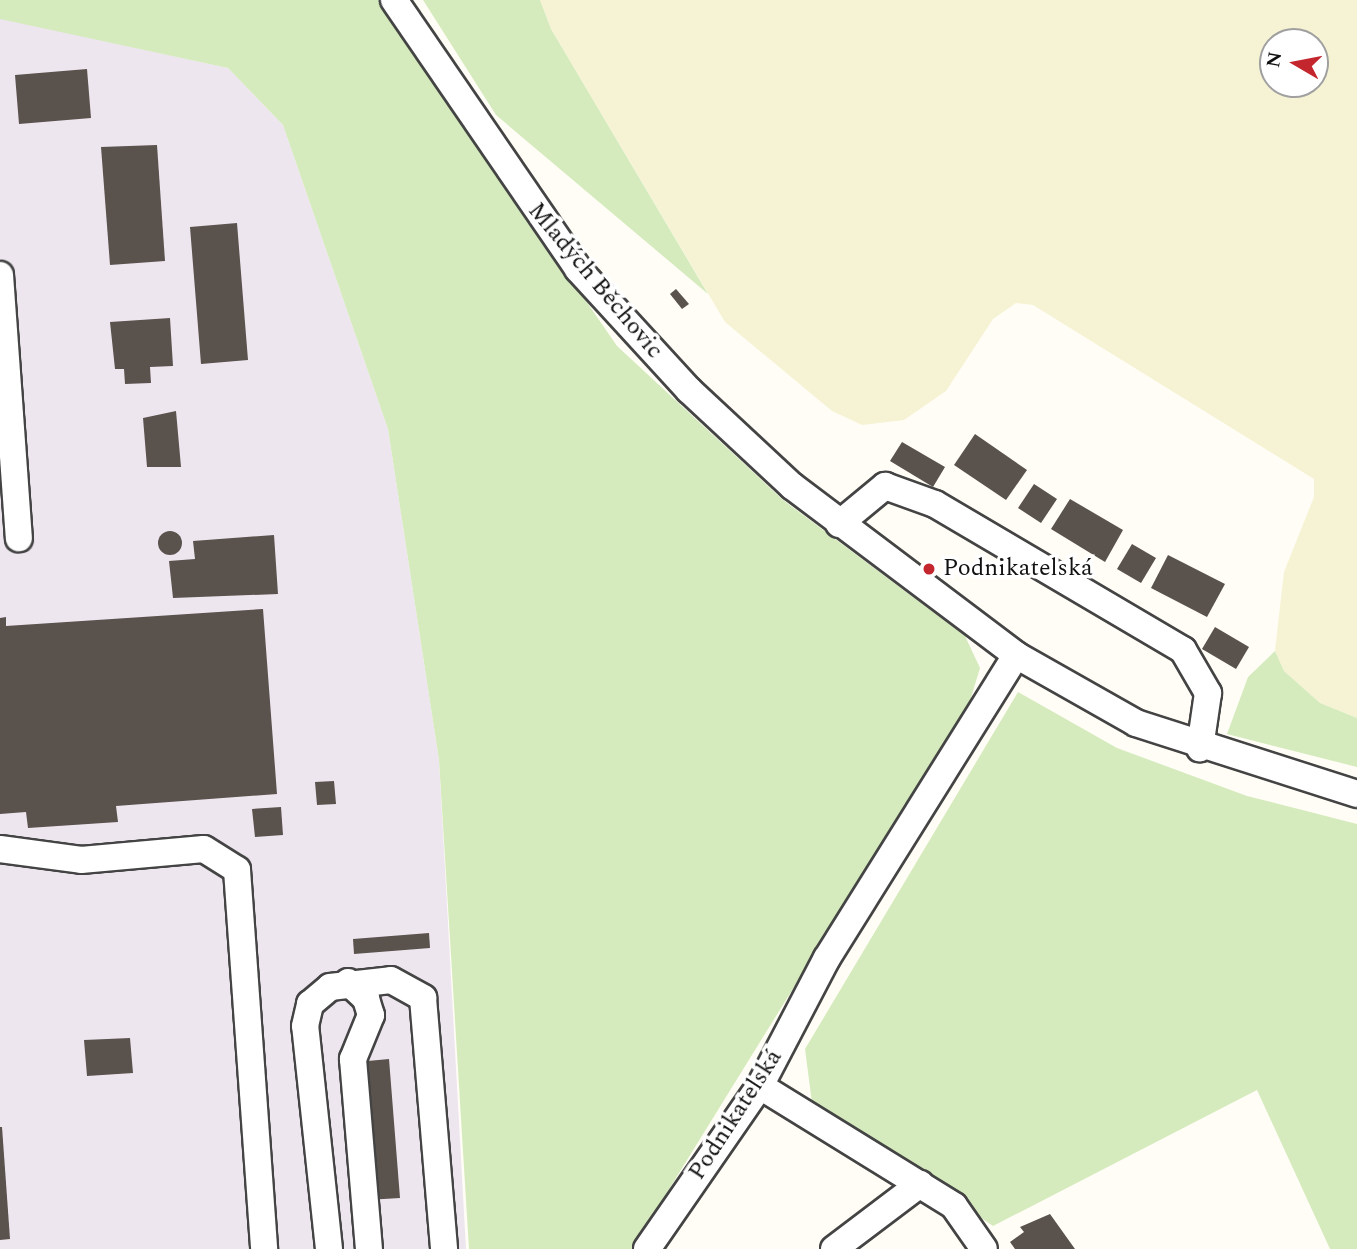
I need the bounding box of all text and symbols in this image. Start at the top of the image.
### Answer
north arrow [1259,28,1329,98]
text: N [1259,49,1290,70]
street label: Mladých Běchovic [521,197,669,365]
place label: Podnikatelská [943,555,1093,583]
marker: Podnikatelská [921,561,937,577]
street label: Podnikatelská [683,1044,789,1186]

